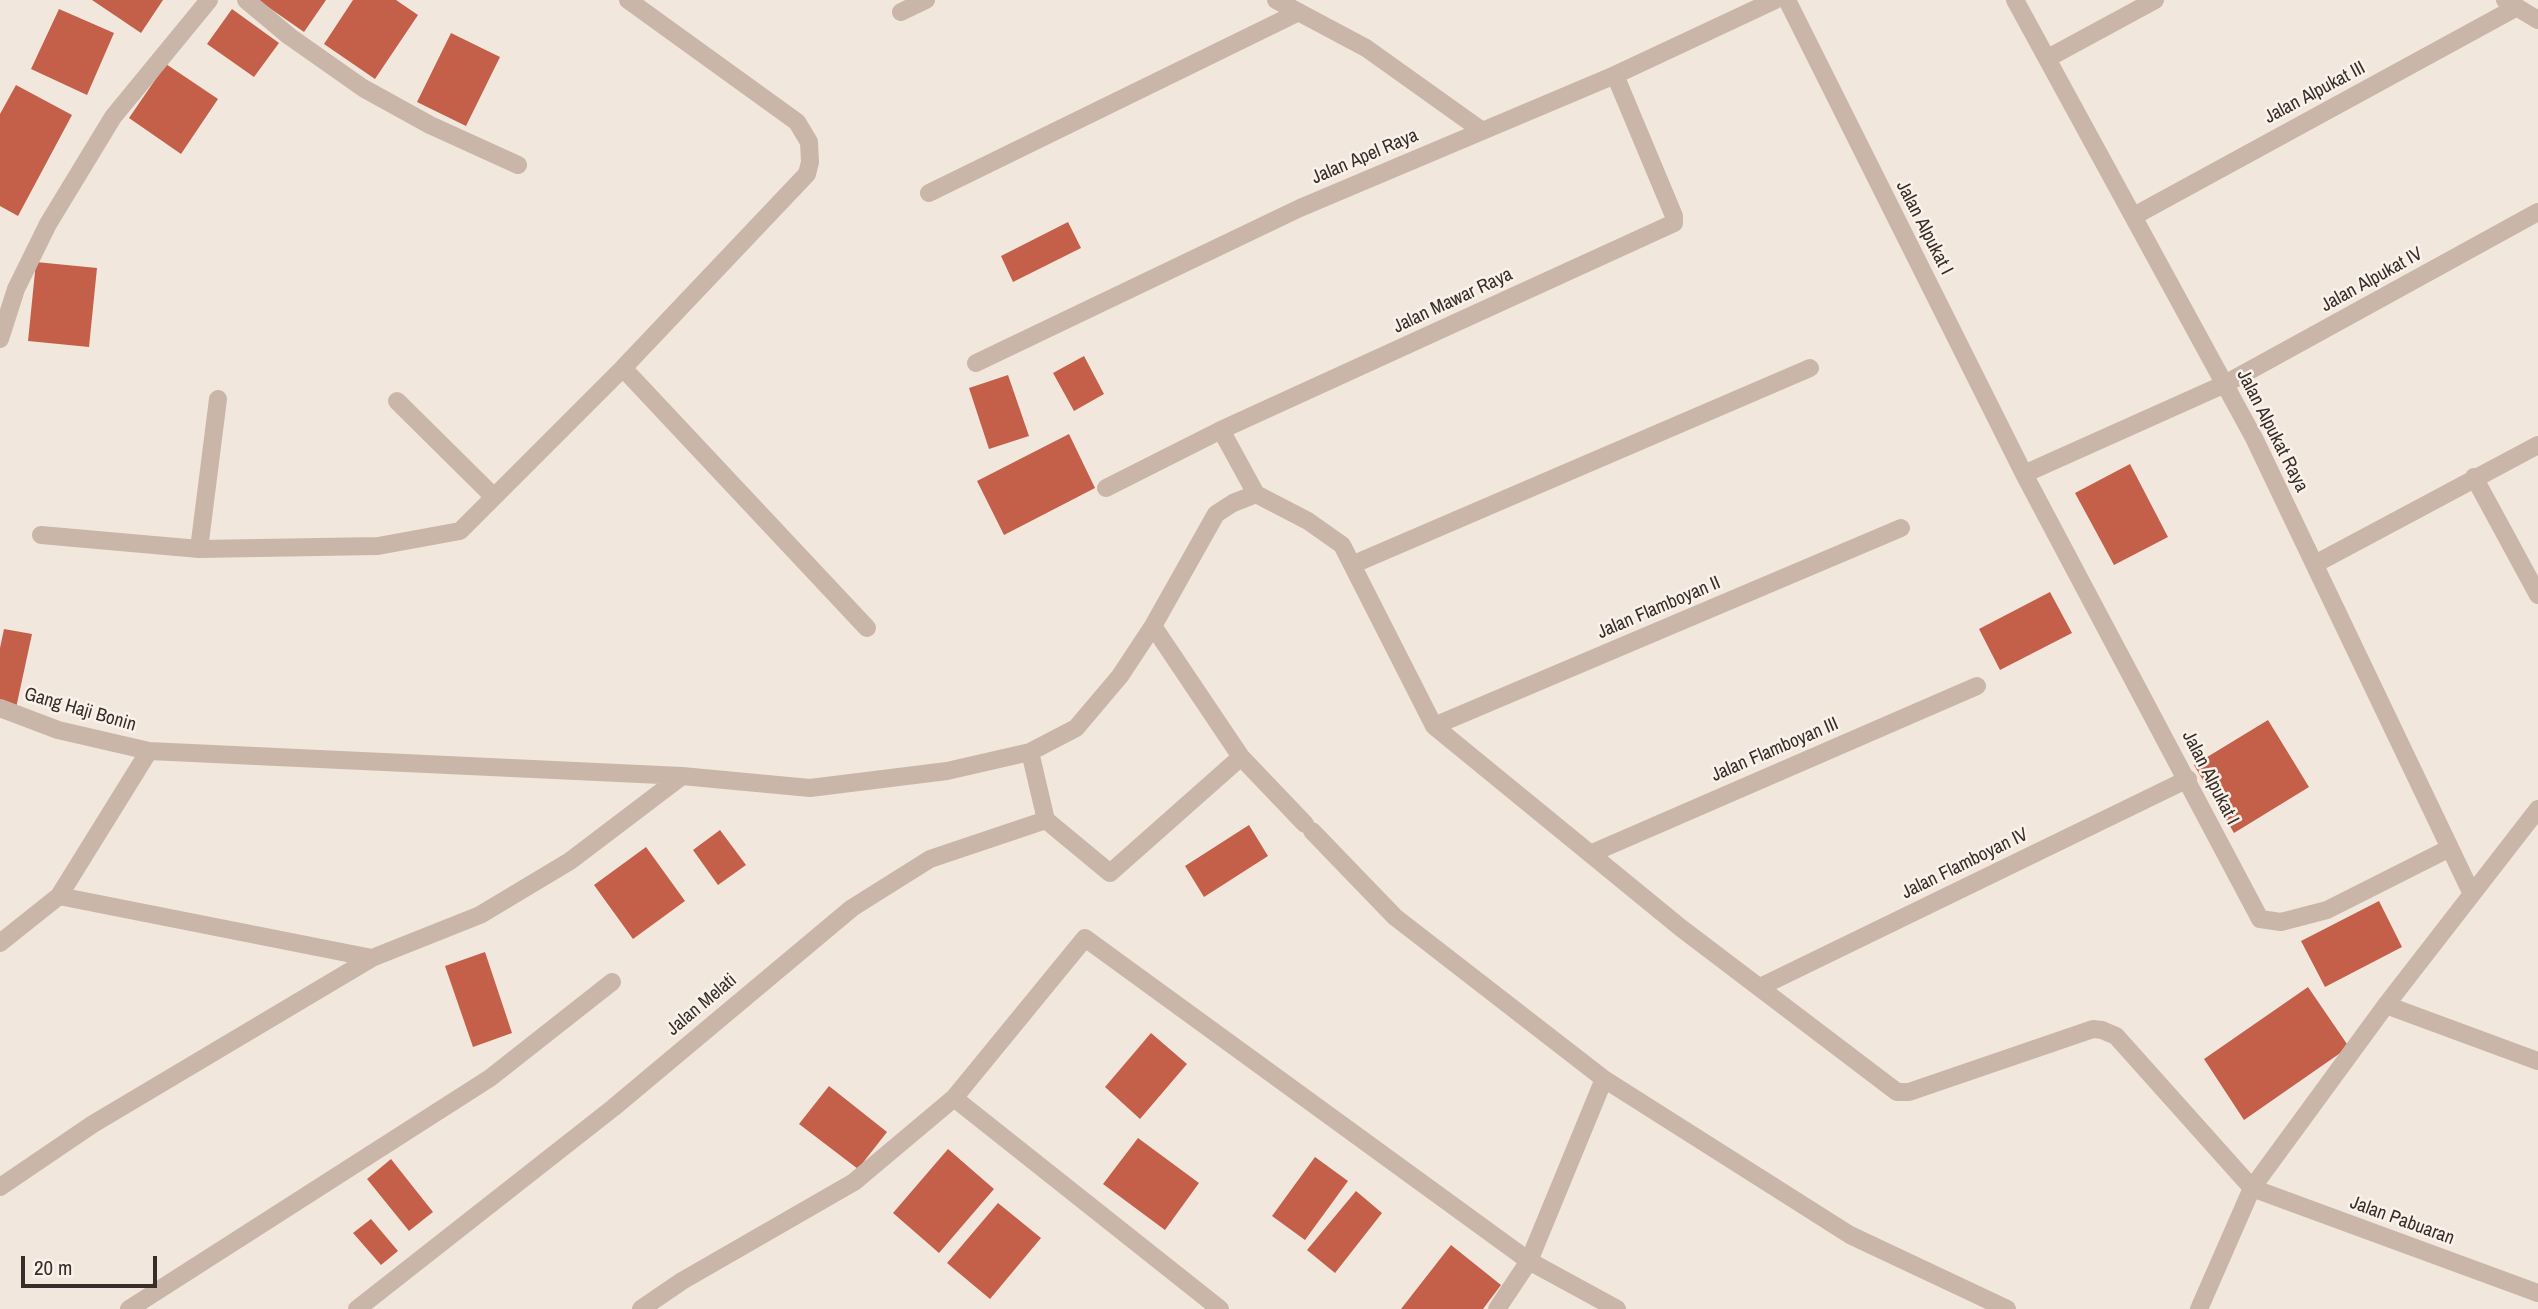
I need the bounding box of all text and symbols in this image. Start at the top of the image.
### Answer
street label: Jalan Alpukat III [2261,57,2369,129]
street label: Jalan Apel Raya [1308,124,1422,190]
street label: Jalan Alpukat I [1891,177,1957,279]
street label: Jalan Alpukat IV [2317,243,2427,317]
street label: Jalan Mawar Raya [1390,263,1516,339]
street label: Jalan Alpukat Raya [2231,366,2313,496]
street label: Jalan Flamboyan II [1594,572,1724,644]
street label: Gang Haji Bonin [21,683,139,737]
street label: Jalan Flamboyan III [1708,713,1842,787]
street label: Jalan Alpukat I [2177,727,2243,829]
street label: Jalan Flamboyan IV [1898,824,2032,904]
street label: Jalan Melati [662,969,742,1041]
street label: Jalan Pabuaran [2347,1192,2457,1250]
scale bar [24,1242,161,1286]
text: 20 m [34,1253,72,1282]

